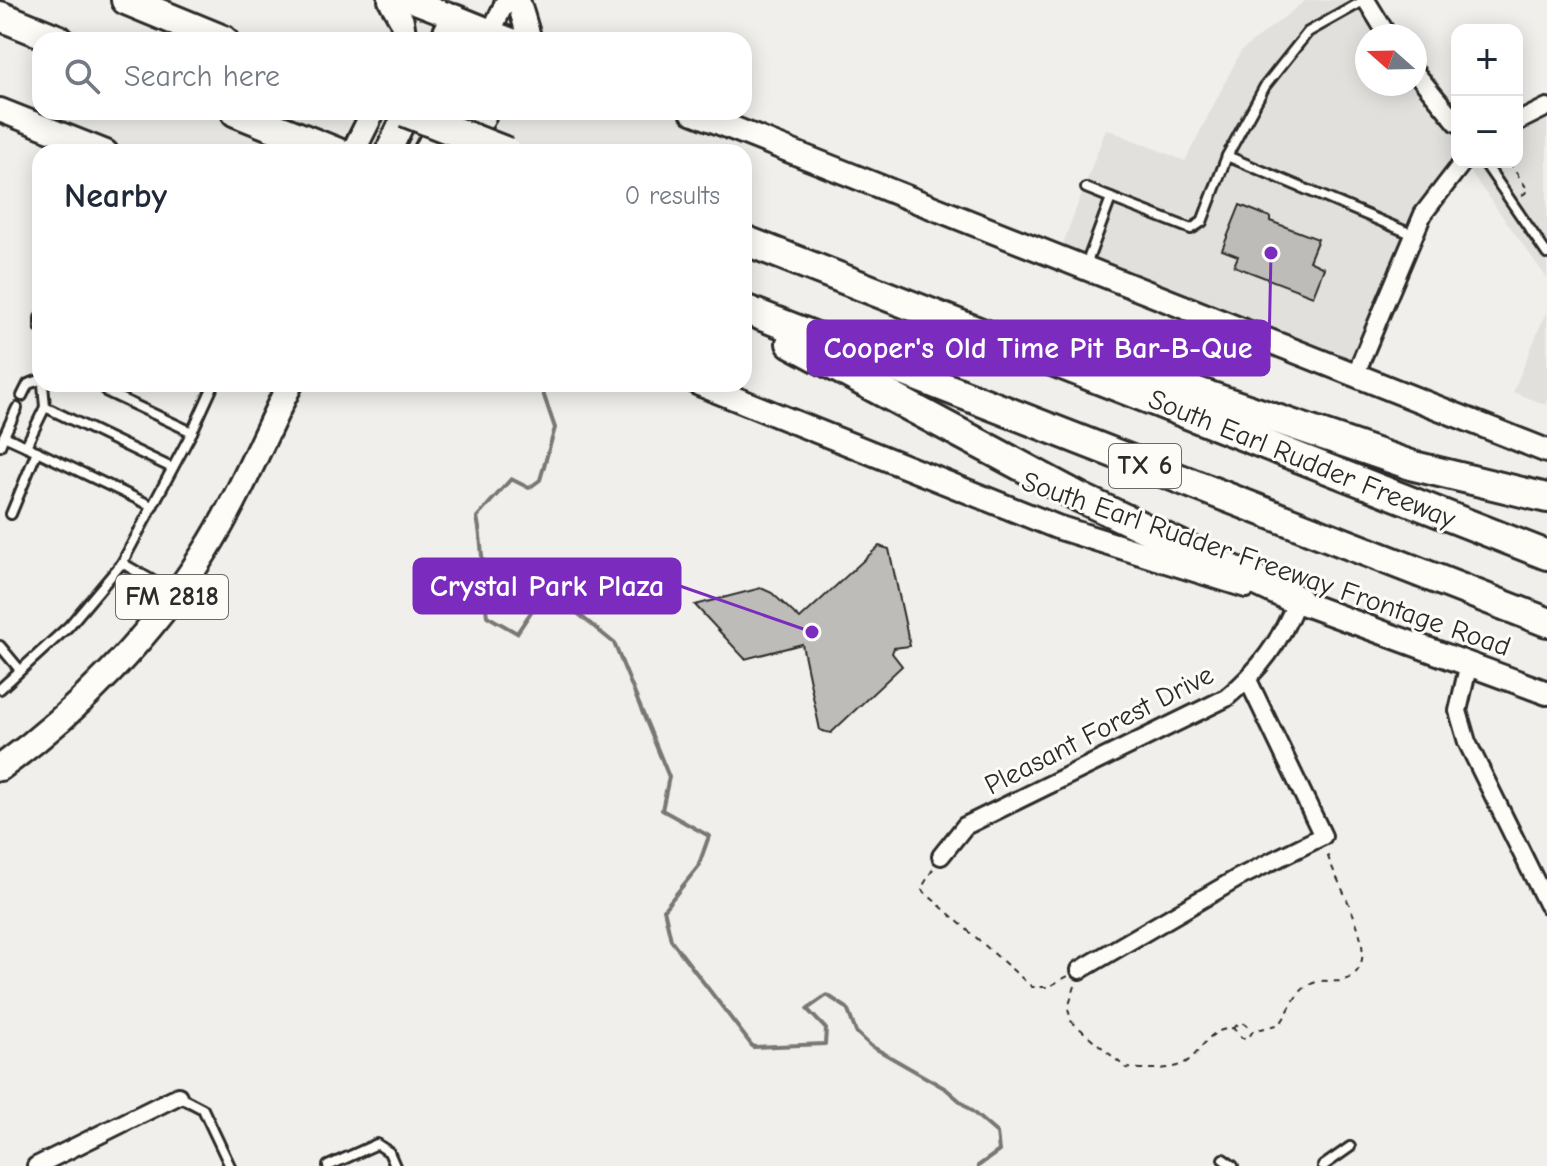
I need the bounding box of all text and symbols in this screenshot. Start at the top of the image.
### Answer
north arrow [1355,24,1427,96]
map controls [1451,24,1523,168]
button: + [1451,24,1523,96]
search box [32,32,752,120]
icon: search [60,54,104,98]
text: Search here [124,59,280,94]
button: − [1451,96,1523,168]
text: Nearby [64,176,167,216]
text: 0 results [625,181,720,211]
callout: Cooper's Old Time Pit Bar-B-Que [808,321,1269,375]
text: Cooper's Old Time Pit Bar-B-Que [824,331,1252,366]
street label: South Earl Rudder Freeway [1144,383,1461,535]
road number: TX 6 [1109,444,1181,488]
street label: South Earl Rudder Freeway Frontage Road [1017,465,1515,663]
callout: Crystal Park Plaza [414,559,680,613]
text: Crystal Park Plaza [430,569,664,604]
road number: FM 2818 [116,575,228,619]
street label: Pleasant Forest Drive [979,658,1219,802]

